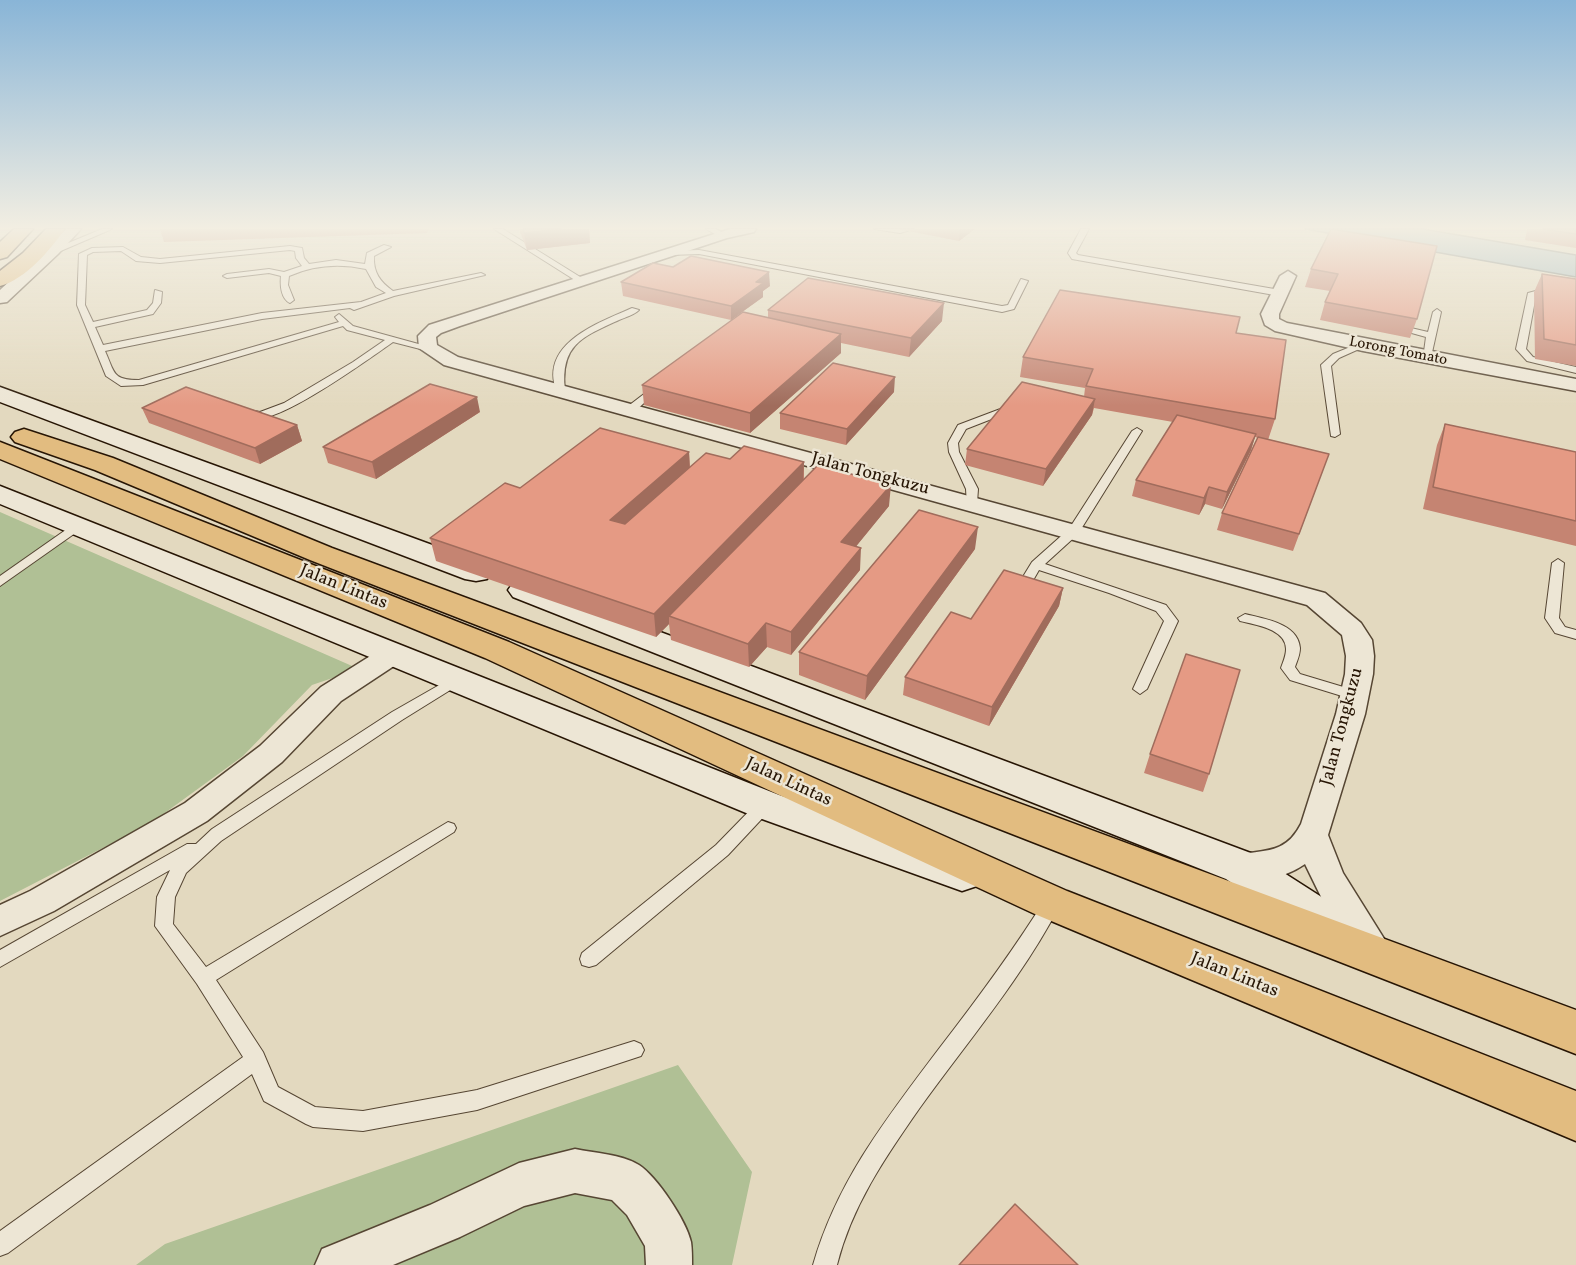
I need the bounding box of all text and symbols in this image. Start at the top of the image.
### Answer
street label: Lorong Tomato [1347,334,1449,370]
street label: Jalan Tongkuzu [809,449,931,501]
street label: Jalan Lintas [296,561,390,615]
street label: Jalan Tongkuzu [1317,666,1369,788]
street label: Jalan Lintas [741,754,835,812]
street label: Jalan Lintas [1187,949,1281,1003]

